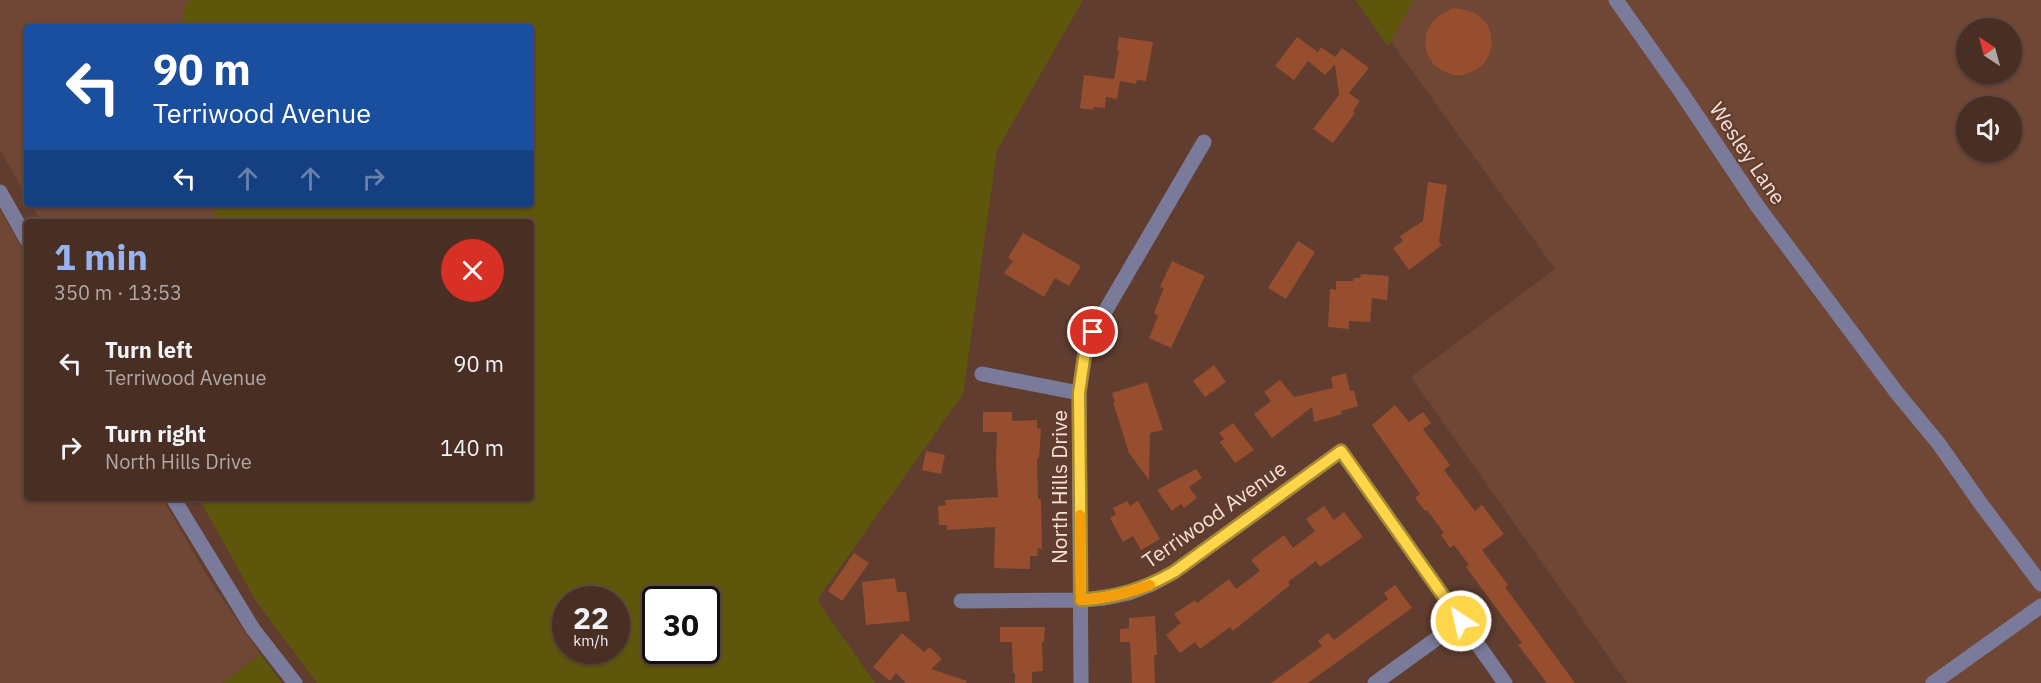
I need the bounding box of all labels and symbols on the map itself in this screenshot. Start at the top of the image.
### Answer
north arrow [1956,18,2022,84]
street label: Wesley Lane [1703,96,1793,210]
pin [1067,306,1118,357]
street label: North Hills Drive [1045,410,1073,564]
street label: Terriwood Avenue [1136,454,1292,574]
speed limit sign: 30 [642,586,720,664]
position arrow [1429,589,1493,653]

